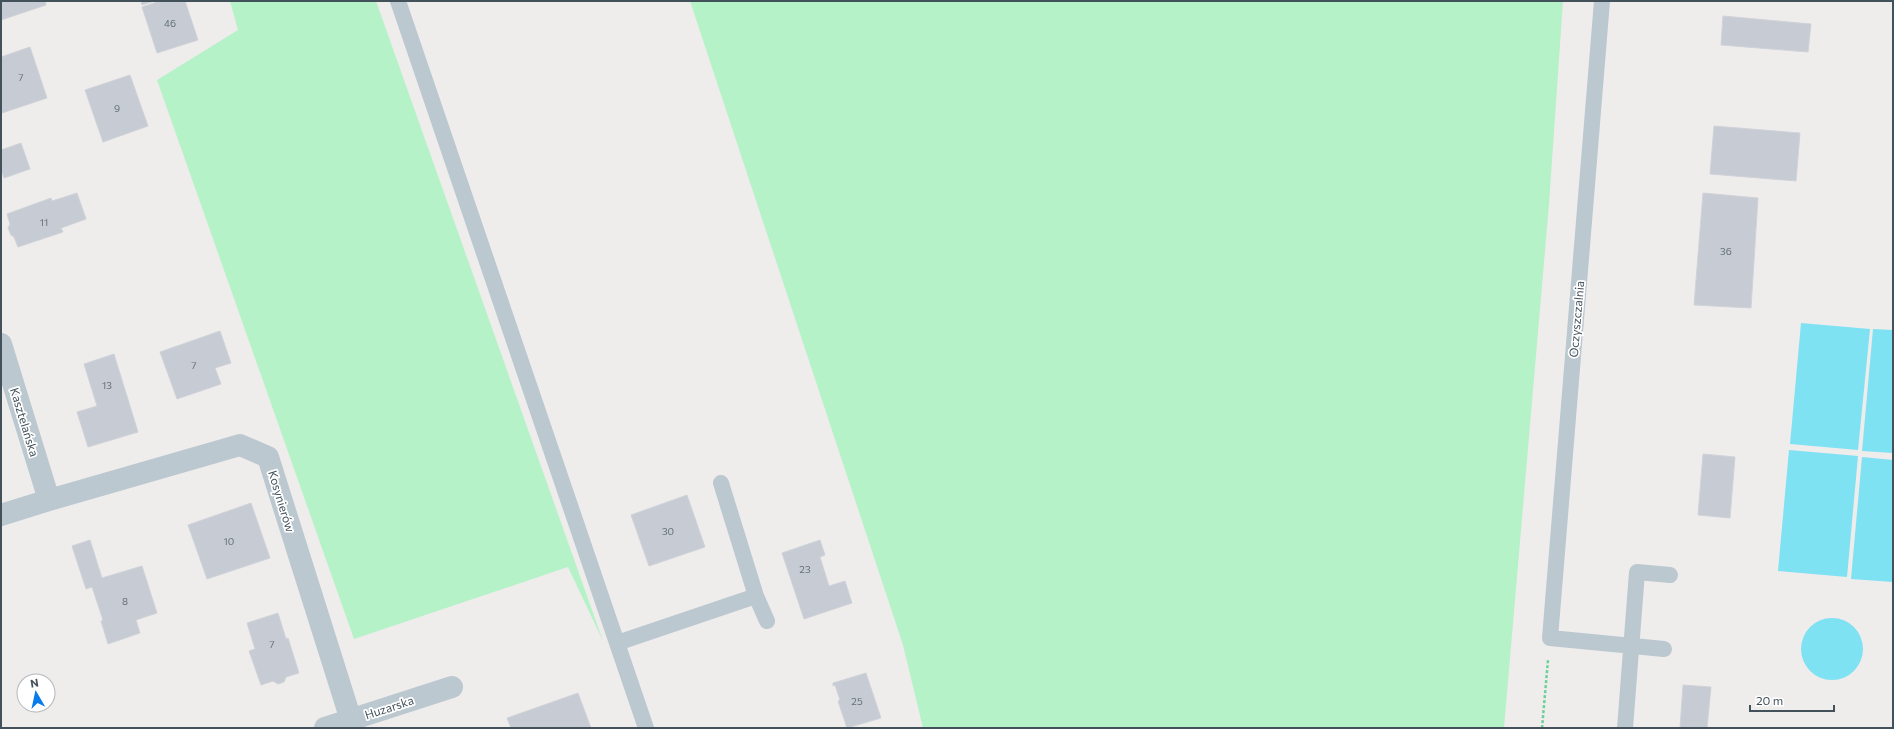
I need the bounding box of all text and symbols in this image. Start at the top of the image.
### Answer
house number: 46 [164,17,176,29]
house number: 7 [18,71,24,83]
house number: 9 [114,102,120,114]
house number: 11 [40,216,48,228]
house number: 36 [1720,245,1732,257]
street label: Oczyszczalnia [1566,280,1586,358]
house number: 7 [191,359,197,371]
house number: 13 [102,379,112,391]
street label: Kasztelańska [8,386,42,458]
street label: Kosynierów [266,469,298,534]
house number: 30 [662,525,674,537]
house number: 10 [224,535,234,547]
house number: 23 [799,563,811,575]
house number: 8 [122,595,128,607]
house number: 7 [269,638,275,650]
north arrow [16,673,56,713]
text: N [29,676,39,690]
scale bar [1750,687,1834,713]
street label: Huzarska [363,692,415,722]
text: 20 m [1756,693,1783,707]
house number: 25 [851,695,863,707]

